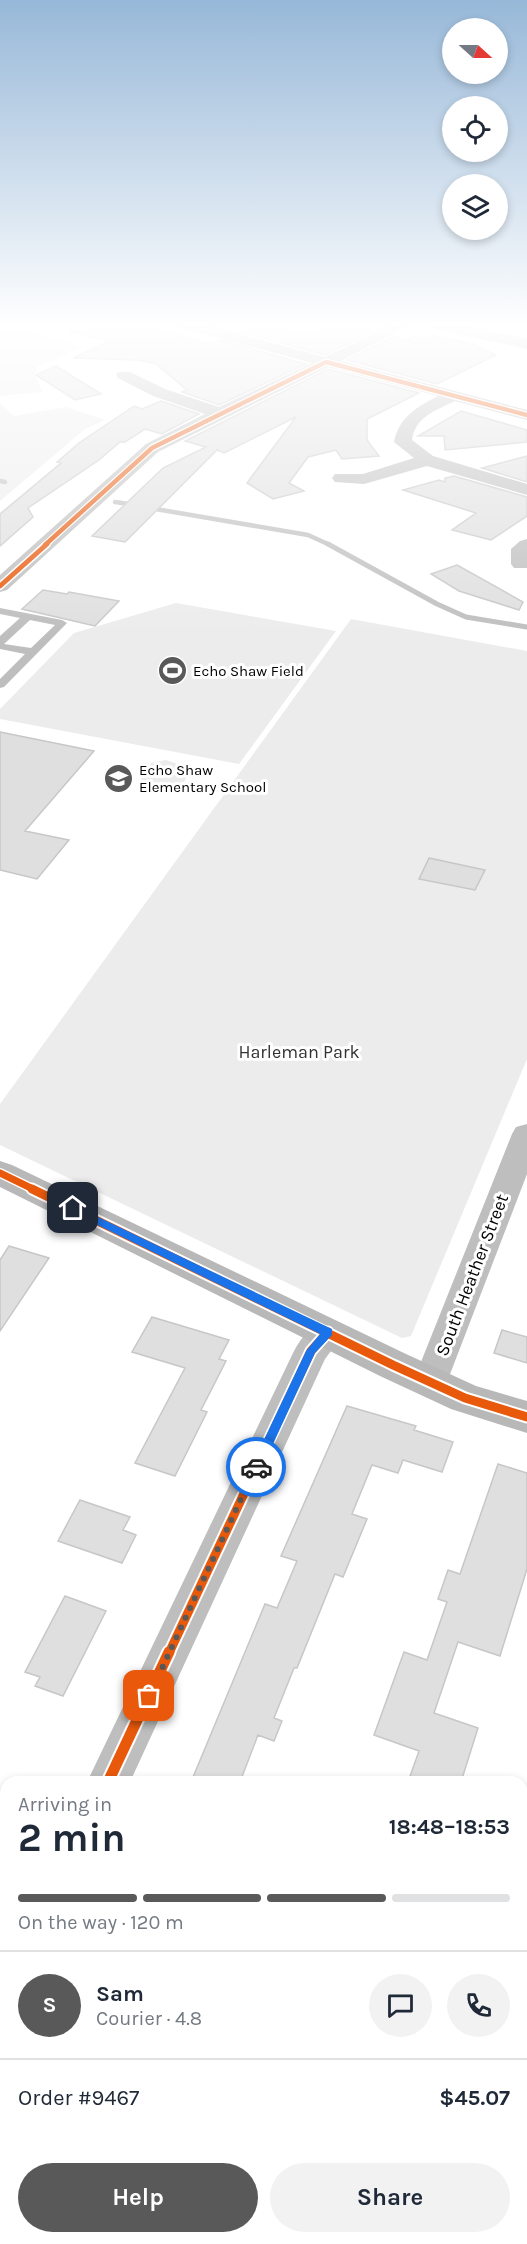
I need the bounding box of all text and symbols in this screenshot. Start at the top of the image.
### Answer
north arrow [442,18,508,84]
map controls [442,18,508,240]
button: locate [442,96,508,162]
button: layers [442,174,508,240]
sports icon: Echo Shaw Field [156,655,188,687]
place label: Echo Shaw Field [193,662,304,680]
place label: Echo Shaw Elementary School [139,761,266,796]
school or university icon: Echo Shaw Elementary School [102,763,134,795]
park label: Harleman Park [238,1041,360,1063]
pin [47,1182,98,1233]
icon: home [56,1191,89,1224]
street label: South Heather Street [431,1191,513,1359]
courier [226,1437,286,1497]
icon: car [240,1451,273,1484]
pin [123,1670,174,1721]
icon: bag [132,1679,165,1712]
text: Arriving in [18,1793,112,1816]
text: 18:48–18:53 [389,1814,510,1840]
text: 2 min [18,1815,126,1861]
text: On the way · 120 m [18,1911,184,1934]
button: chat [369,1974,432,2037]
button: phone [447,1974,510,2037]
text: Sam [96,1981,144,2007]
text: S [42,1992,57,2018]
text: Courier · 4.8 [96,2007,202,2030]
text: Order #9467 [18,2085,139,2111]
text: $45.07 [439,2085,510,2111]
button: Help [18,2163,258,2232]
button: Share [270,2163,510,2232]

